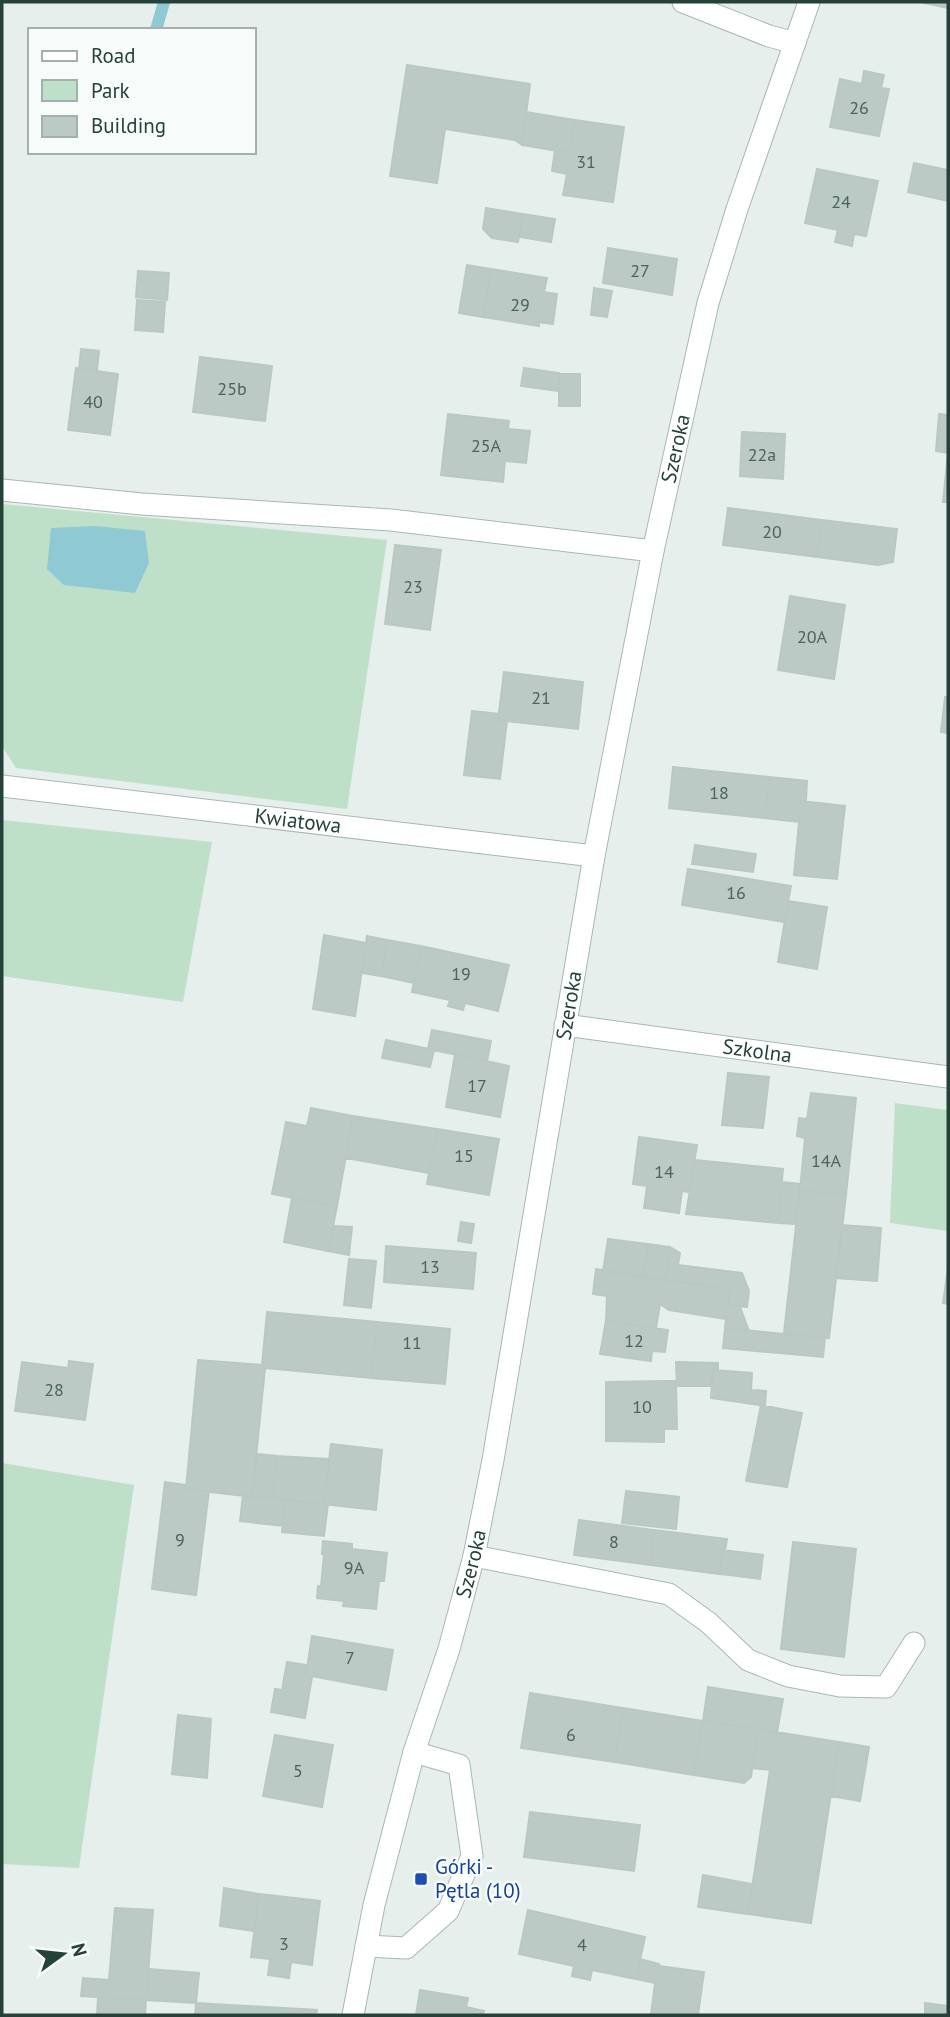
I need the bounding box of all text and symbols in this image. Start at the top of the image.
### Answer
legend [28,28,256,154]
text: Road [91,42,135,69]
text: Park [91,77,130,104]
house number: 26 [849,96,869,119]
text: Building [91,112,166,139]
house number: 31 [576,150,596,173]
house number: 24 [831,190,851,213]
house number: 27 [630,259,650,282]
house number: 29 [510,293,530,316]
house number: 25b [217,377,247,400]
house number: 40 [83,390,103,413]
street label: Szeroka [654,412,696,485]
house number: 25A [471,434,502,457]
house number: 22a [748,443,776,466]
house number: 20 [762,520,782,543]
house number: 23 [403,575,423,598]
house number: 20A [797,625,828,648]
house number: 21 [531,686,551,709]
house number: 18 [709,781,729,804]
street label: Kwiatowa [253,802,343,839]
house number: 16 [726,881,746,904]
house number: 19 [451,962,471,985]
street label: Szeroka [549,969,588,1042]
street label: Szkolna [721,1033,794,1069]
house number: 17 [467,1074,487,1097]
house number: 15 [454,1144,474,1167]
house number: 14A [811,1149,842,1172]
house number: 14 [654,1160,674,1183]
house number: 13 [420,1255,440,1278]
house number: 12 [624,1329,644,1352]
house number: 11 [402,1331,422,1354]
house number: 28 [44,1378,64,1401]
house number: 10 [632,1395,652,1418]
street label: Szeroka [449,1527,492,1601]
house number: 9 [175,1528,185,1551]
house number: 8 [609,1530,619,1553]
house number: 9A [344,1556,365,1579]
house number: 7 [345,1646,355,1669]
house number: 6 [566,1723,576,1746]
house number: 5 [293,1759,303,1782]
place label: Górki - Pętla (10) [435,1853,521,1904]
marker: Górki - Pętla (10) [413,1871,429,1887]
north arrow [28,1919,98,1989]
house number: 3 [279,1932,289,1955]
house number: 4 [577,1933,587,1956]
text: N [66,1940,93,1959]

